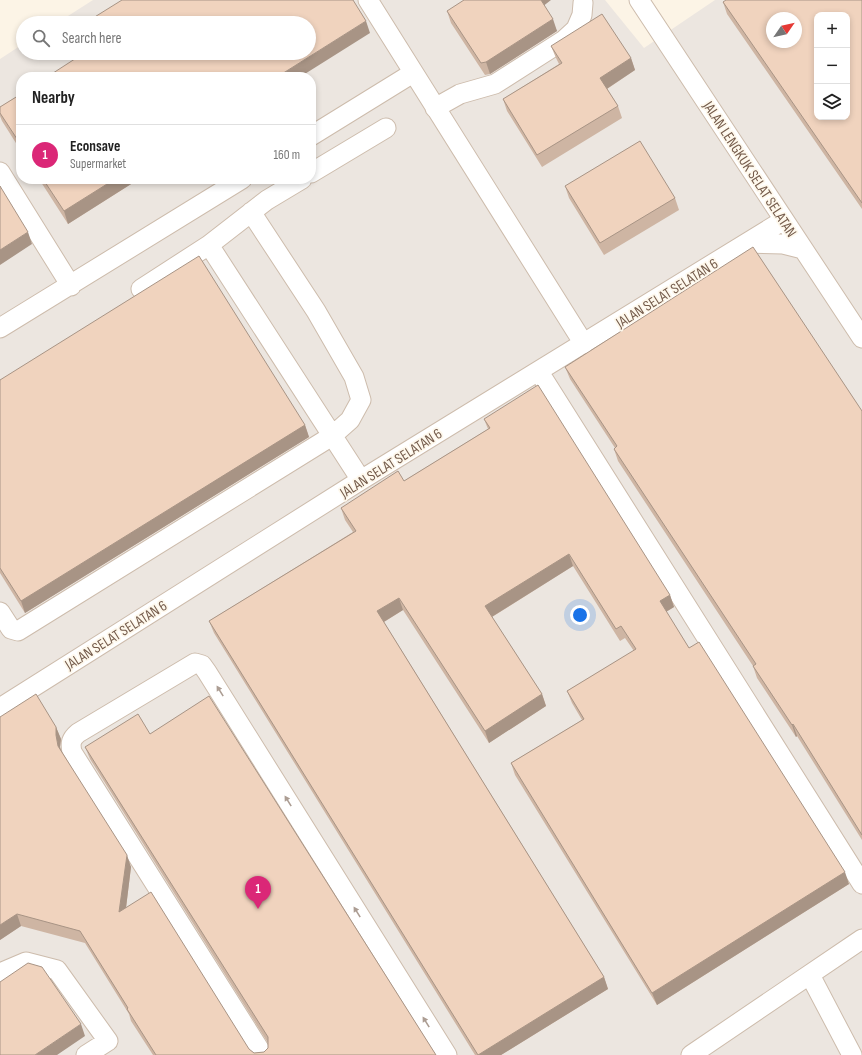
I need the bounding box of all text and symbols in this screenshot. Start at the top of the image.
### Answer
north arrow [766,12,802,48]
map controls [814,12,850,120]
button: + [814,12,850,48]
search box [16,16,316,60]
icon: search [30,27,52,49]
text: Search here [62,29,122,48]
button: − [814,48,850,84]
button: layers [814,84,850,120]
text: Nearby [32,88,75,108]
street label: JALAN LENGKUK SELAT SELATAN [698,97,801,241]
text: Econsave [70,137,120,156]
text: 1 [42,147,48,163]
text: 160 m [274,147,300,163]
text: Supermarket [70,156,126,172]
street label: JALAN SELAT SELATAN 6 [612,254,722,333]
street label: JALAN SELAT SELATAN 6 [336,424,446,503]
street label: JALAN SELAT SELATAN 6 [61,596,171,675]
your location [570,605,590,625]
one-way arrow [216,685,223,697]
one-way arrow [285,795,292,807]
pin: 1 [245,876,271,909]
one-way arrow [354,906,361,918]
one-way arrow [422,1017,430,1027]

